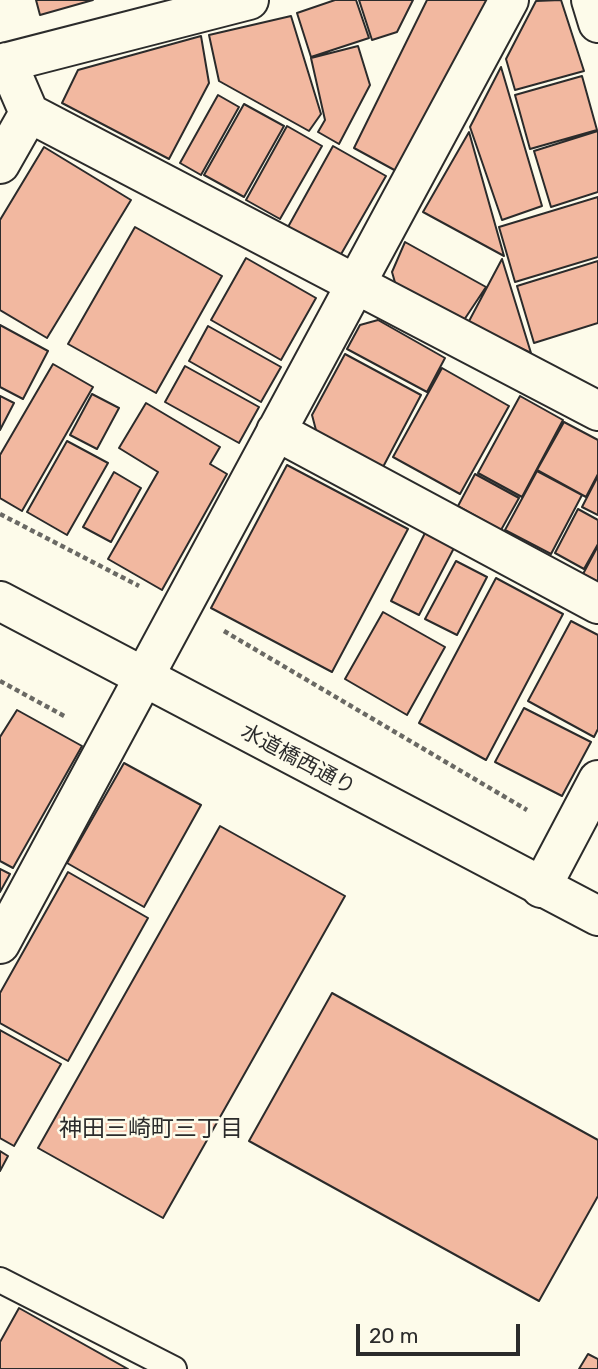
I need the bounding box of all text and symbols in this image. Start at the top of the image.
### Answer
street label: 水道橋西通り [236,719,360,801]
district label: 神田三崎町三丁目 [59,1115,243,1143]
scale bar [360,1310,524,1354]
text: 20 m [369,1323,418,1348]

